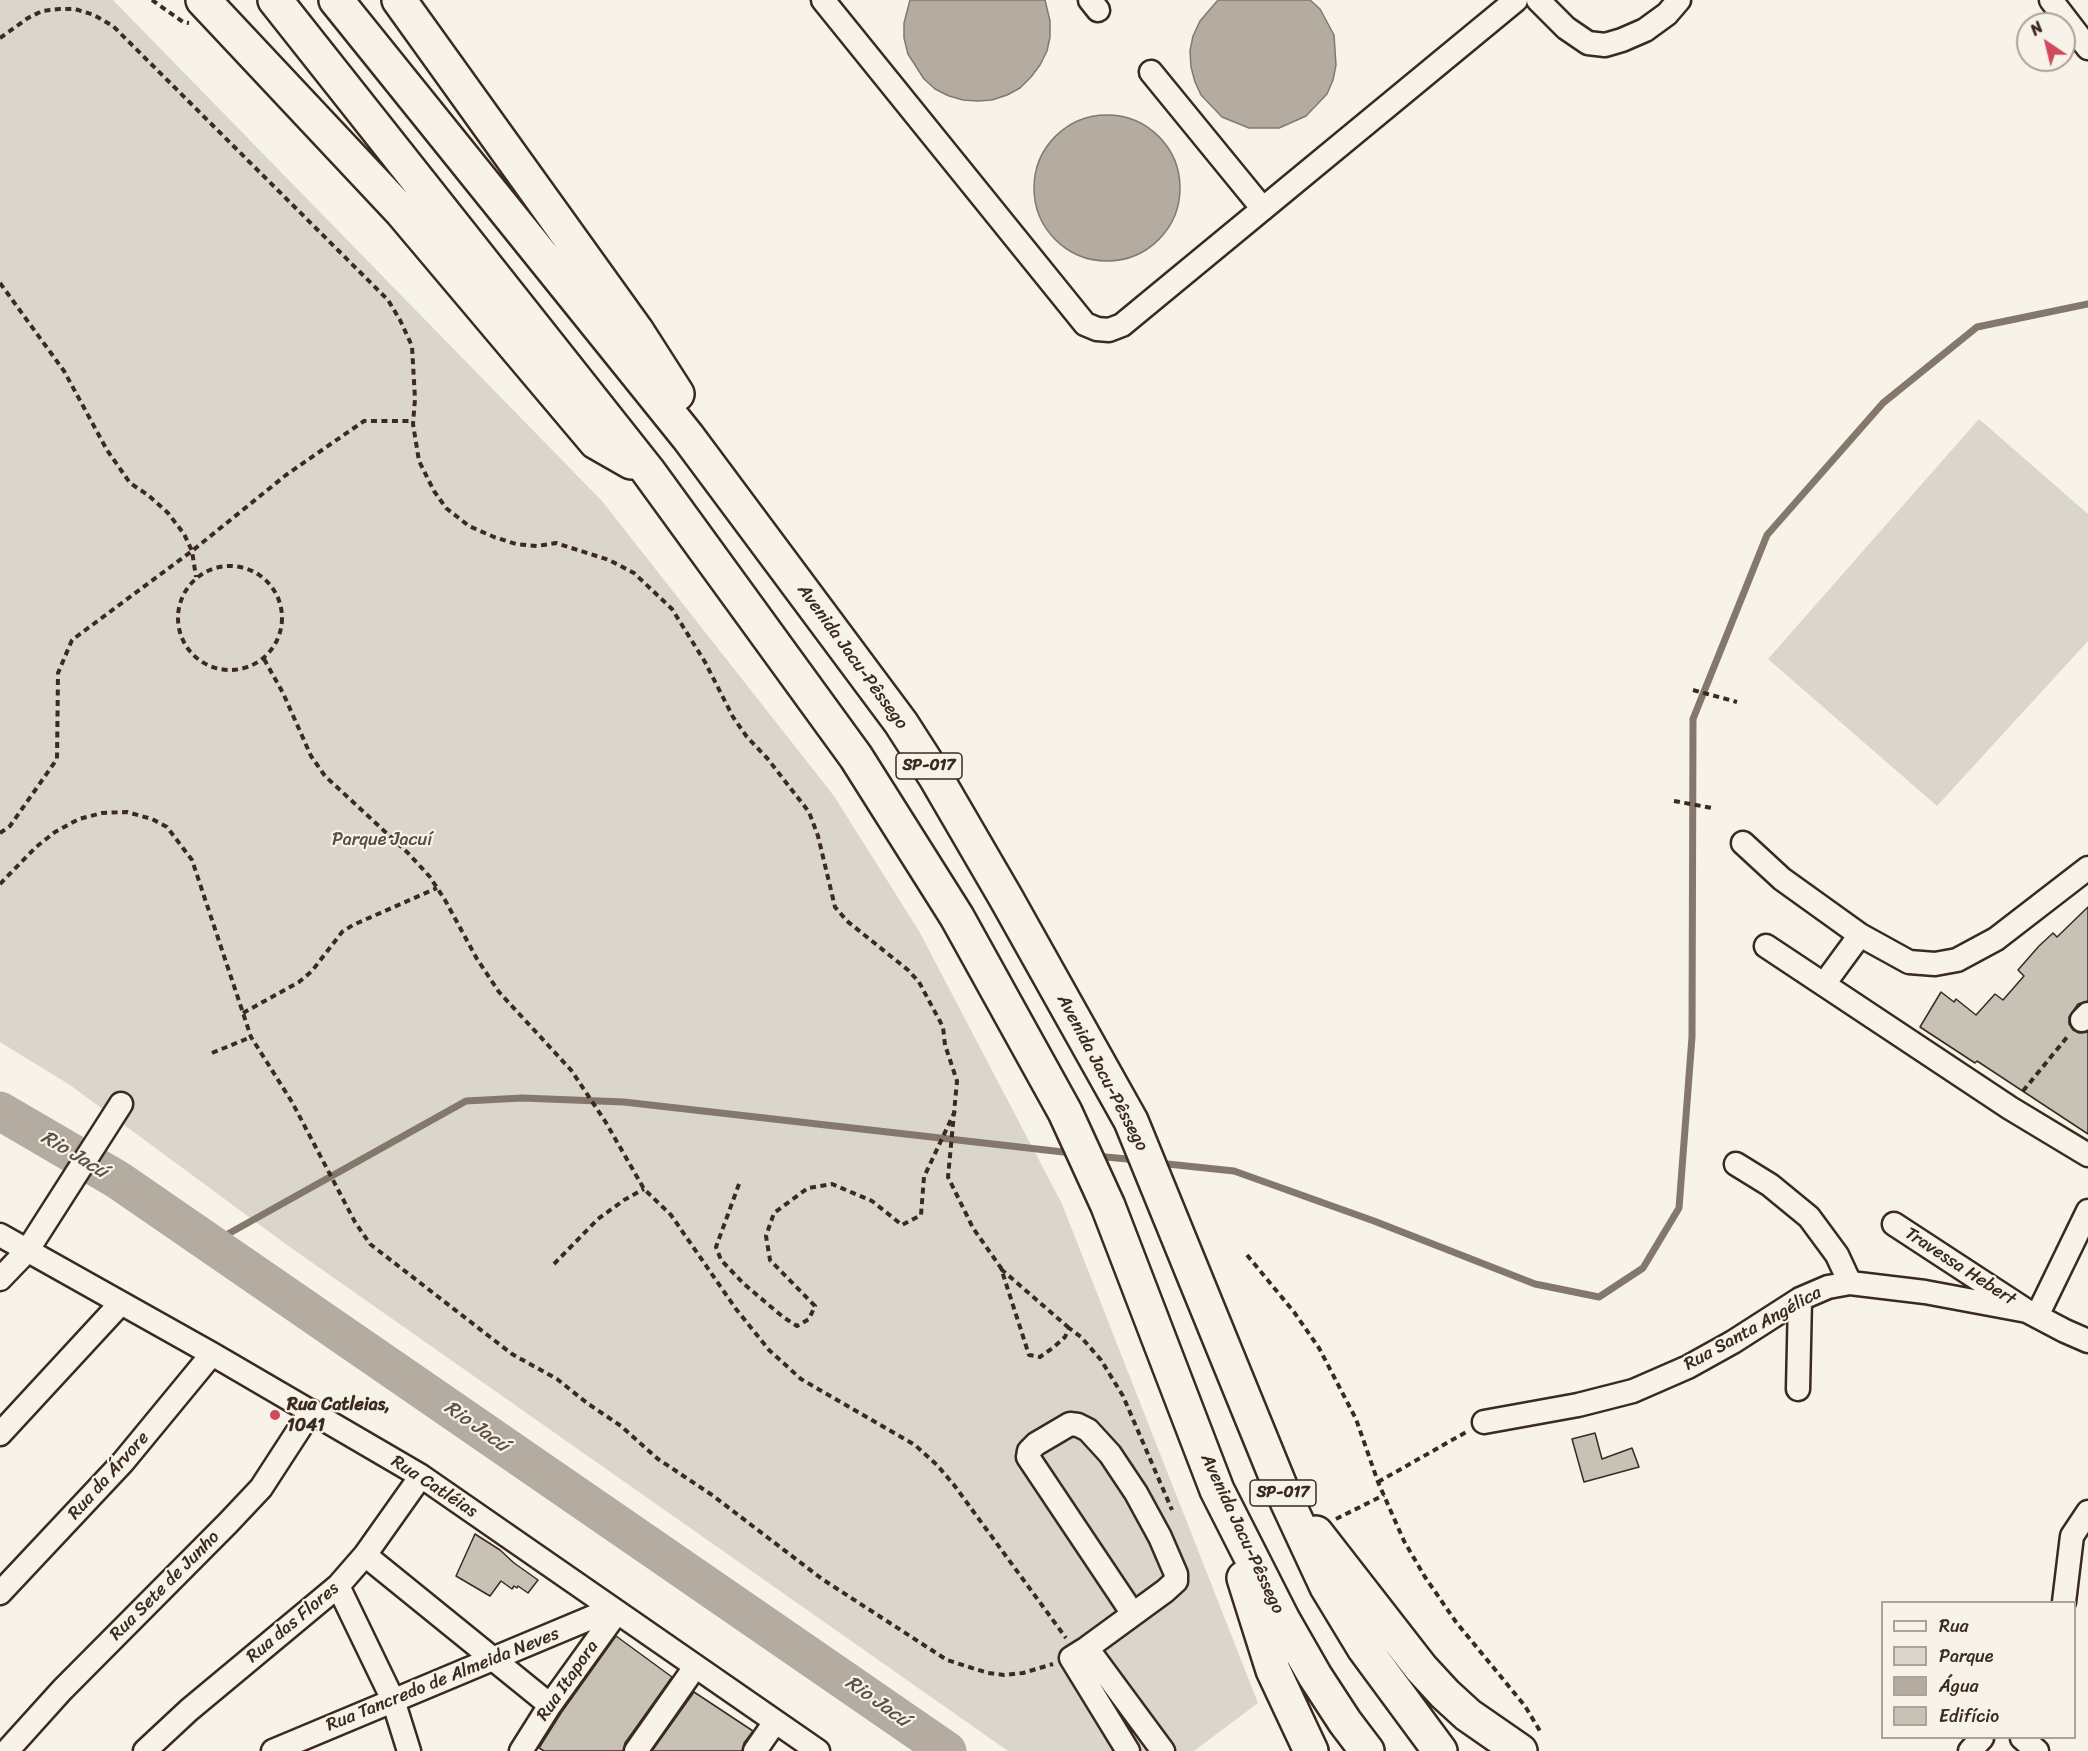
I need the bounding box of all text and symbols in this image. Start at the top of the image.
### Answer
north arrow [2016,12,2076,72]
text: N [2024,13,2049,44]
street label: Avenida Jacu-Pêssego [792,580,912,734]
road number: SP-017 [896,753,962,779]
park label: Parque Jacuí [332,829,432,851]
street label: Avenida Jacu-Pêssego [1052,991,1152,1155]
water label: Rio Jacú [36,1126,112,1184]
street label: Travessa Hebert [1901,1223,2019,1311]
street label: Rua Santa Angélica [1680,1282,1826,1376]
place label: Rua Catleias, 1041 [287,1394,390,1436]
water label: Rio Jacú [439,1396,513,1458]
marker: Rua Catleias, 1041 [268,1408,282,1422]
street label: Rua da Árvore [64,1428,154,1524]
street label: Rua Catléias [387,1451,481,1523]
street label: Avenida Jacu-Pêssego [1195,1451,1289,1617]
road number: SP-017 [1250,1480,1316,1506]
street label: Rua Sete de Junho [106,1527,224,1645]
street label: Rua das Flores [242,1578,344,1668]
legend [1881,1601,2076,1739]
text: Rua [1939,1610,1969,1642]
street label: Rua Tancredo de Almeida Neves [323,1623,563,1737]
street label: Rua Itapora [532,1637,604,1725]
text: Parque [1939,1640,1993,1672]
text: Água [1939,1670,1979,1702]
water label: Rio Jacú [840,1671,914,1733]
text: Edifício [1939,1700,1999,1732]

